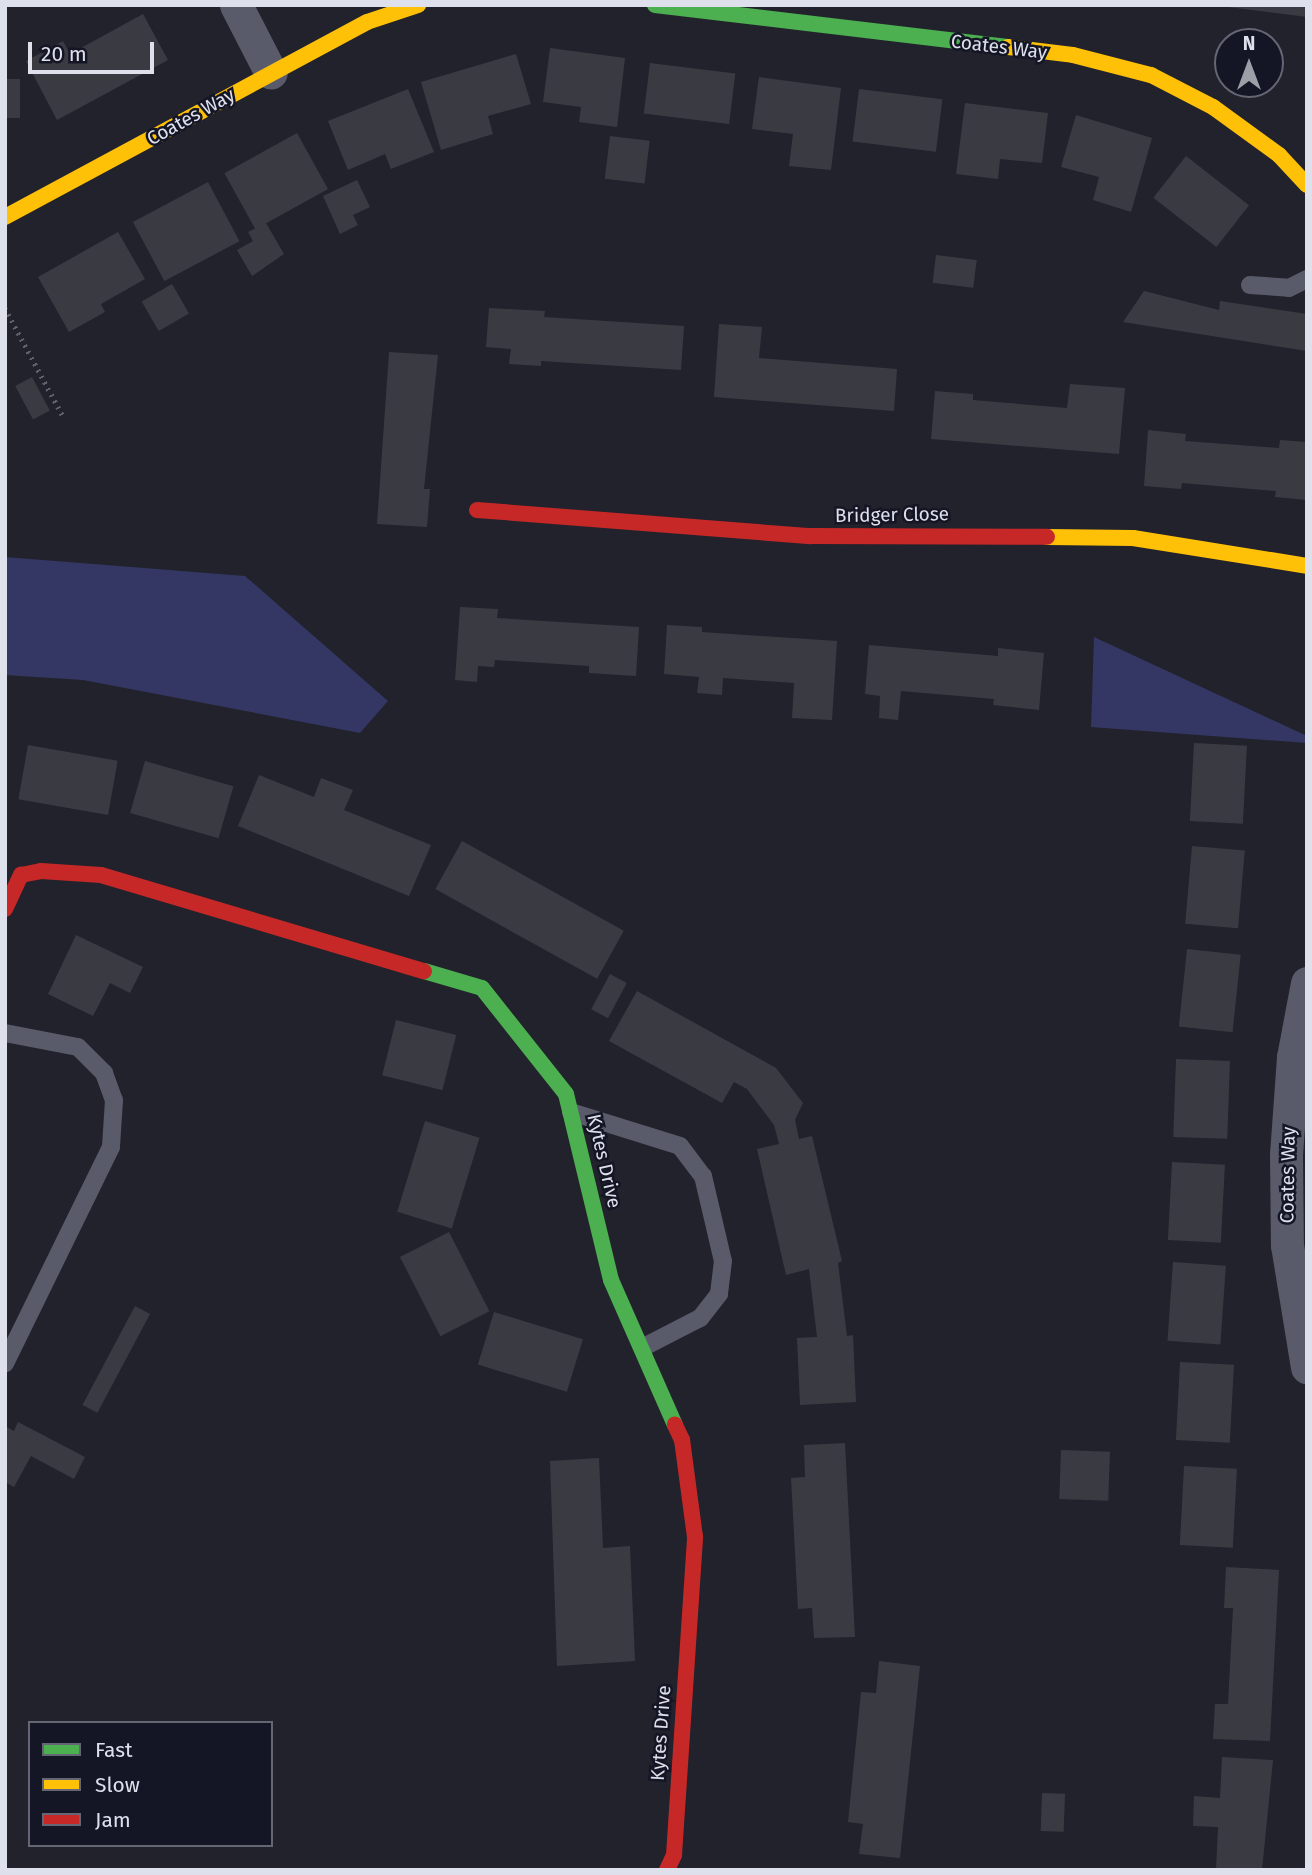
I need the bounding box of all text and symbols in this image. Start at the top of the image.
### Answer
scale bar [32,28,158,72]
north arrow [1214,28,1284,98]
street label: Coates Way [950,30,1048,64]
text: N [1243,32,1255,55]
text: 20 m [41,41,87,67]
street label: Coates Way [143,84,239,150]
street label: Bridger Close [835,503,949,527]
street label: Kytes Drive [582,1112,626,1210]
street label: Coates Way [1276,1126,1300,1224]
street label: Kytes Drive [646,1684,676,1782]
legend [28,1721,273,1847]
text: Fast [95,1737,133,1763]
text: Slow [95,1772,140,1798]
text: Jam [95,1807,131,1833]

